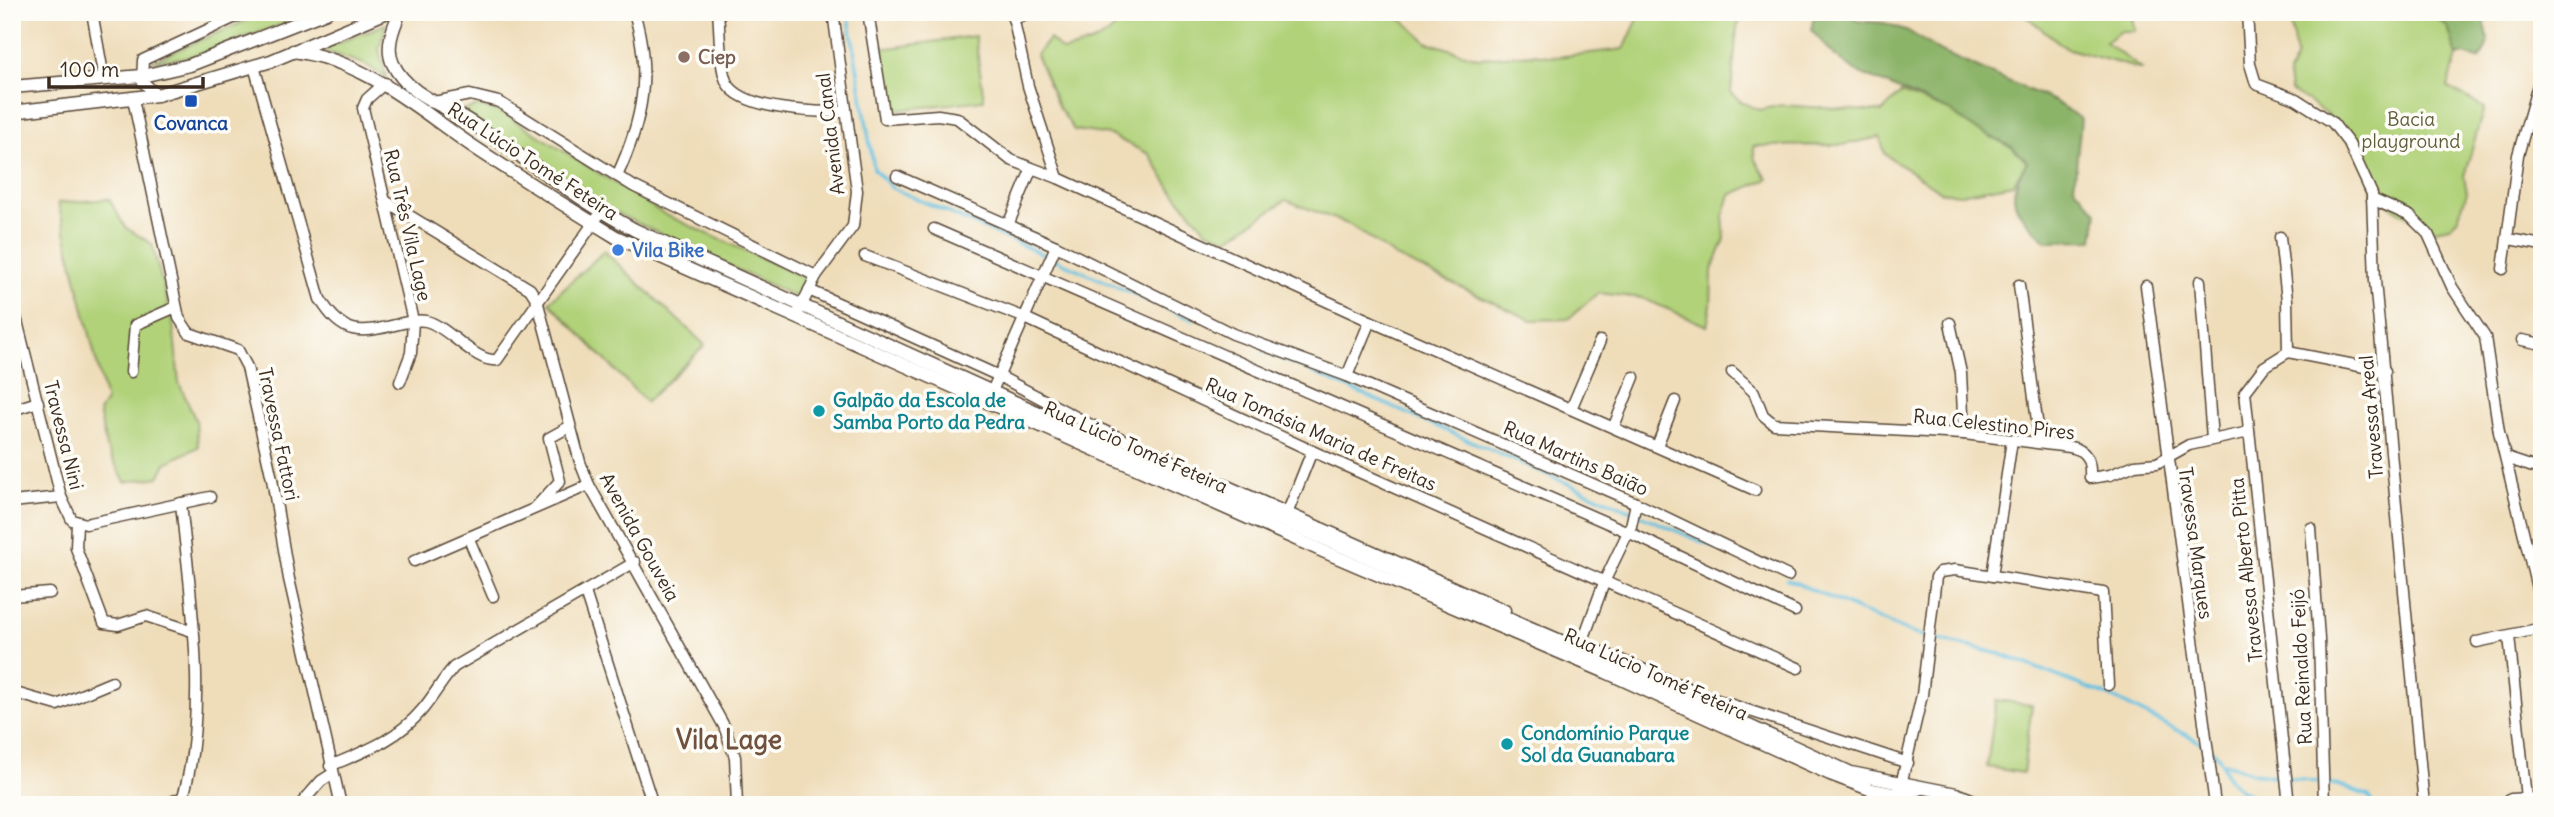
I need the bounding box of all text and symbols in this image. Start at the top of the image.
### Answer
place label: Ciep [698,45,736,69]
scale bar [49,46,203,90]
marker: Ciep [676,49,692,65]
text: 100 m [60,56,119,83]
street label: Avenida Canal [811,72,849,196]
marker: Covanca [183,93,199,109]
street label: Rua Lúcio Tomé Feteira [443,97,623,225]
park label: Bacia playground [2362,107,2460,153]
place label: Covanca [154,111,228,135]
street label: Rua Três Vila Lage [379,147,437,303]
place label: Vila Bike [632,238,704,262]
marker: Vila Bike [610,242,626,258]
street label: Travessa Areal [2354,354,2388,480]
street label: Travessa Fattori [253,365,305,503]
street label: Rua Tomásia Maria de Freitas [1202,372,1440,496]
street label: Travessa Nini [39,378,89,492]
place label: Galpão da Escola de Samba Porto da Pedra [833,388,1025,434]
street label: Rua Lúcio Tomé Feteira [1040,396,1232,498]
marker: Galpão da Escola de Samba Porto da Pedra [811,403,827,419]
street label: Rua Celestino Pires [1912,404,2076,444]
street label: Rua Martins Baião [1500,415,1652,501]
street label: Travessa Marques [2173,465,2219,621]
street label: Avenida Gouveia [595,468,685,606]
street label: Travessa Alberto Pitta [2224,477,2268,663]
street label: Rua Reinaldo Feijó [2285,588,2317,746]
street label: Rua Lúcio Tomé Feteira [1560,623,1752,725]
place label: Condomínio Parque Sol da Guanabara [1521,721,1689,767]
district label: Vila Lage [676,723,782,756]
marker: Condomínio Parque Sol da Guanabara [1499,736,1515,752]

